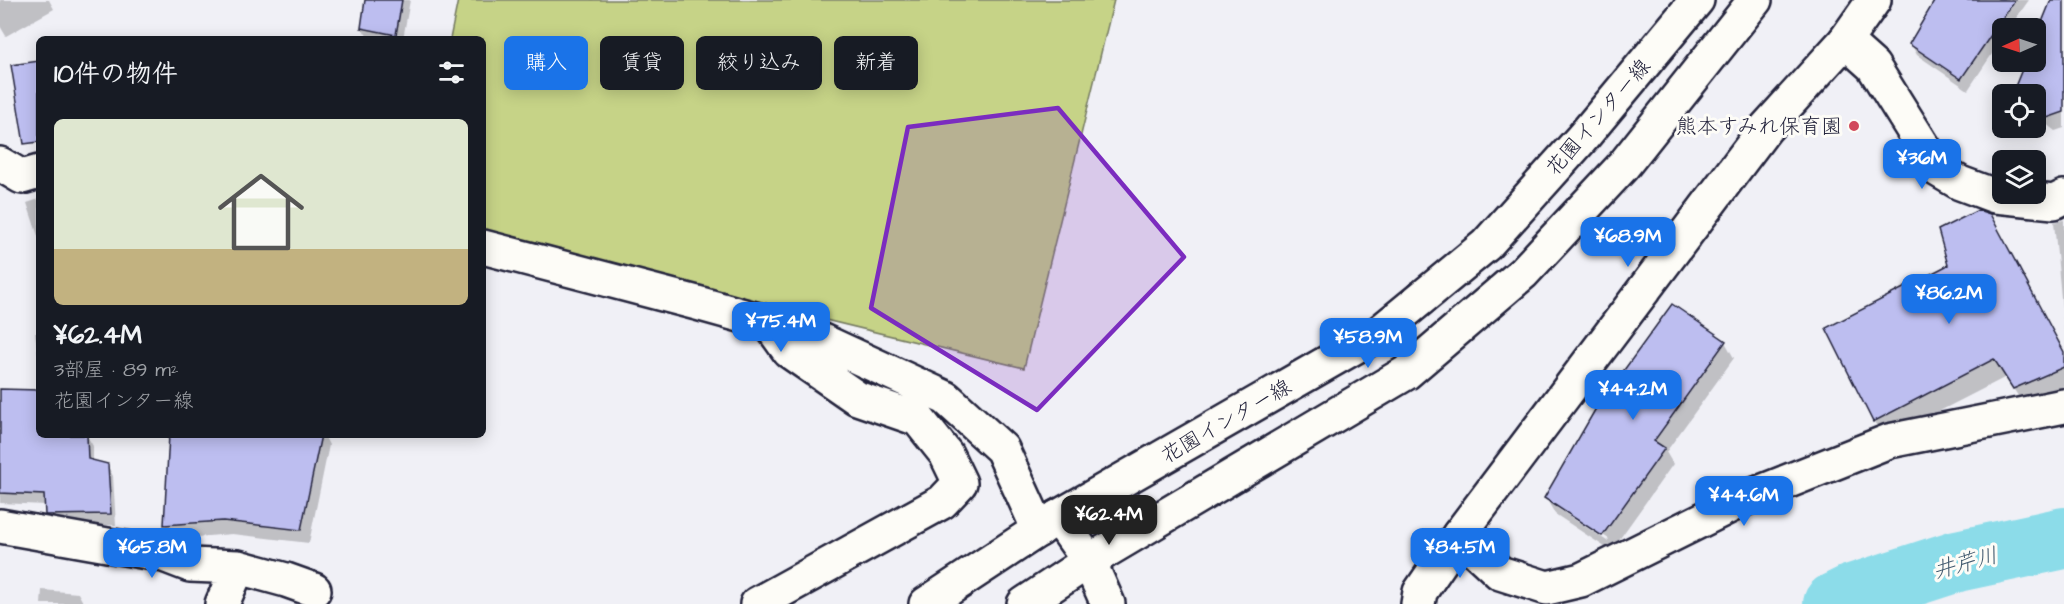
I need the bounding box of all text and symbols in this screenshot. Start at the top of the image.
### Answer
north arrow [1992,18,2046,72]
map controls [1992,18,2046,204]
chip: 購入 [504,36,588,90]
chip: 賃貸 [600,36,684,90]
chip: 絞り込み [696,36,822,90]
chip: 新着 [834,36,918,90]
street label: 花園インター線 [1539,53,1657,182]
text: 10件の物件 [54,56,178,92]
icon: filters [435,56,468,89]
button: locate [1992,84,2046,138]
place label: 熊本すみれ保育園 [1676,112,1842,141]
marker: 熊本すみれ保育園 [1847,119,1861,133]
pin: ¥36M [1886,139,1958,190]
text: ¥36M [1897,144,1947,172]
button: layers [1992,150,2046,204]
icon: home [207,158,315,266]
pin: ¥68.9M [1579,217,1677,268]
text: ¥68.9M [1595,222,1661,250]
pin: ¥86.2M [1900,274,1998,325]
text: ¥86.2M [1916,279,1983,307]
pin: ¥75.4M [732,302,830,353]
text: ¥75.4M [746,307,816,335]
text: ¥62.4M [54,317,142,353]
pin: ¥58.9M [1319,318,1417,369]
text: ¥58.9M [1334,323,1402,351]
text: 3部屋 · 89 m² [54,356,178,384]
pin: ¥44.2M [1584,370,1682,421]
street label: 花園インター線 [1156,372,1297,471]
text: ¥44.2M [1599,375,1667,403]
text: 花園インター線 [54,387,193,415]
pin: ¥44.6M [1695,476,1793,527]
text: ¥44.6M [1709,481,1779,509]
pin: ¥62.4M [1060,495,1158,546]
text: ¥62.4M [1075,500,1143,528]
pin: ¥65.8M [103,528,201,579]
pin: ¥84.5M [1411,528,1509,579]
text: ¥65.8M [117,533,187,561]
text: ¥84.5M [1425,533,1495,561]
water label: 井芹川 [1929,540,2001,587]

